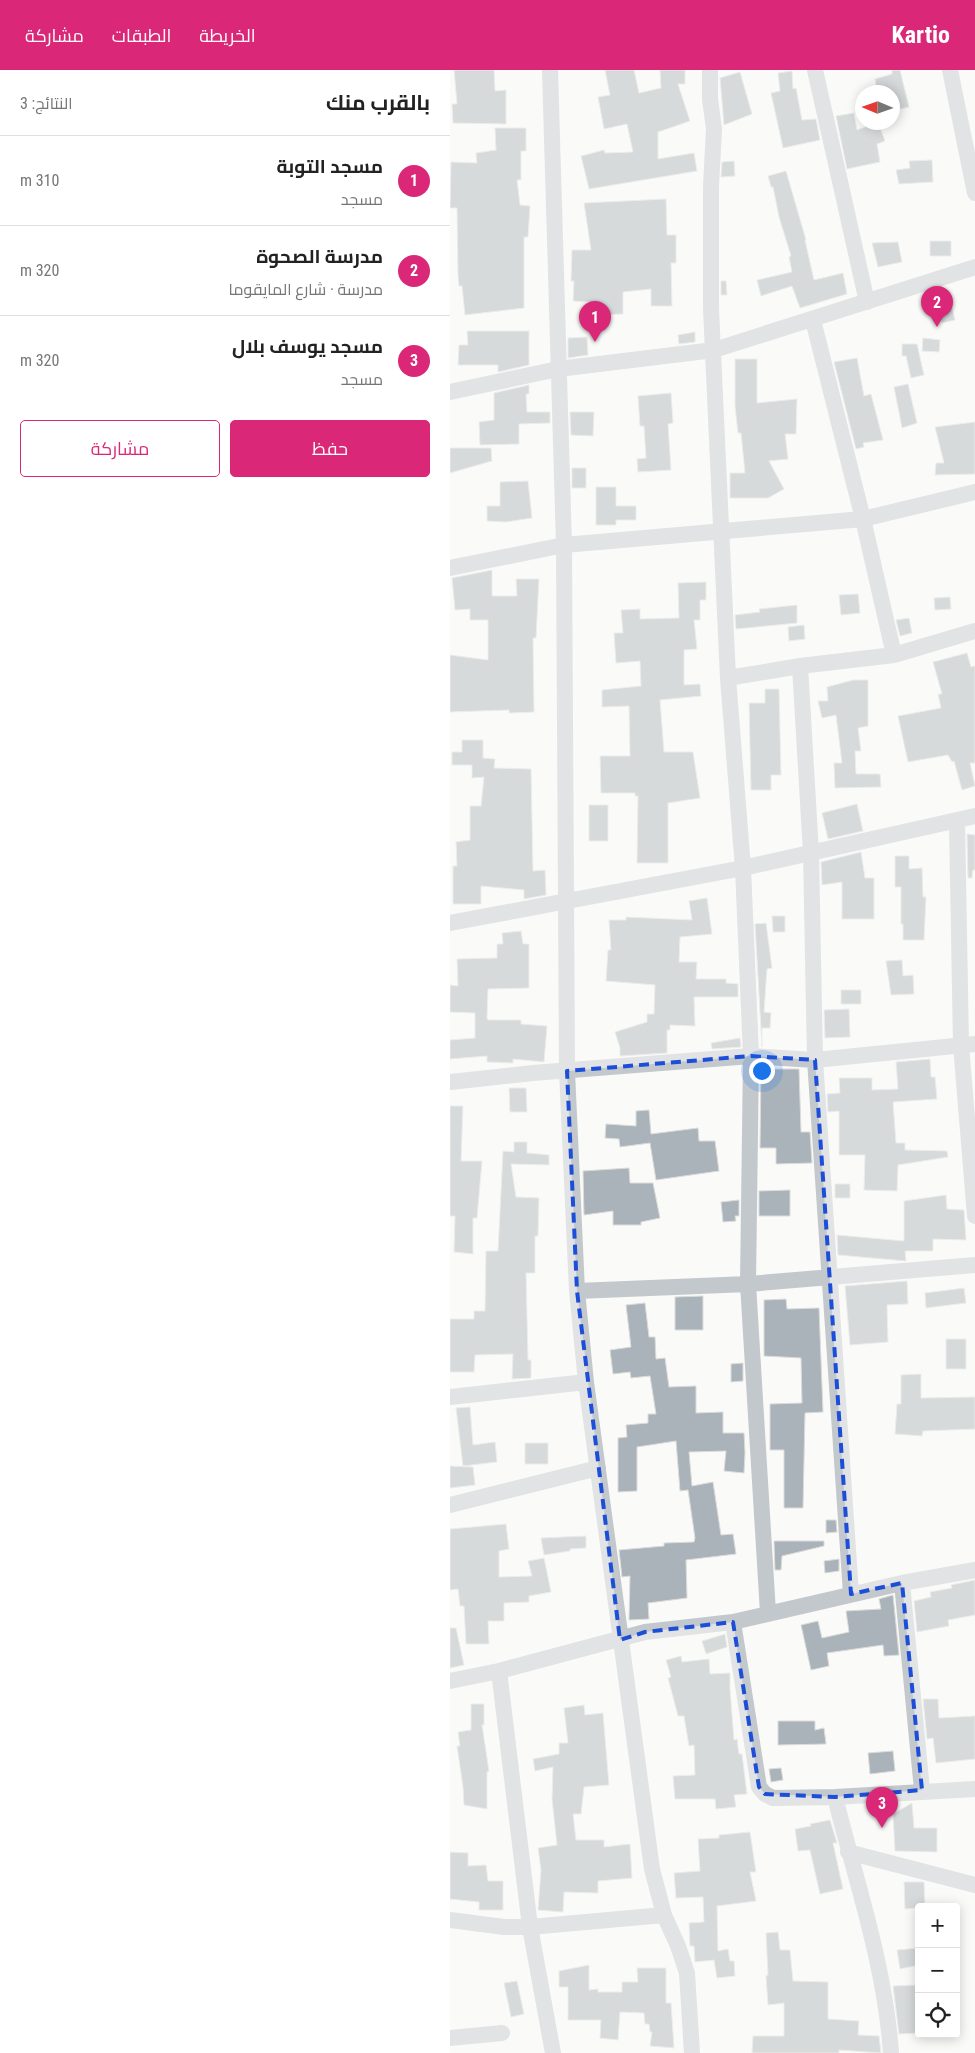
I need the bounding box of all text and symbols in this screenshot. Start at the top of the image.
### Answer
text: Kartio [892,21,950,49]
text: مشاركة [25,25,84,46]
text: الطبقات [112,25,171,46]
text: الخريطة [199,25,256,46]
north arrow [855,85,900,130]
text: بالقرب منك [326,91,430,115]
text: النتائج: 3 [20,94,72,113]
text: مسجد التوبة [276,155,383,178]
text: 310 m [20,171,59,190]
text: 1 [410,171,418,190]
text: مسجد [341,190,383,209]
text: مدرسة الصحوة [256,245,383,268]
text: 320 m [20,261,59,280]
text: 2 [410,261,418,280]
text: مدرسة · شارع المايقوما [229,280,383,299]
pin: 2 [921,286,953,327]
pin: 1 [579,301,611,342]
text: مسجد يوسف بلال [232,335,383,358]
text: 320 m [20,351,59,370]
text: 3 [410,351,418,370]
text: مسجد [341,370,383,389]
button: مشاركة [20,420,220,477]
button: حفظ [230,420,430,477]
your location [749,1058,775,1084]
pin: 3 [866,1787,898,1828]
map controls [915,1903,960,2038]
button: + [915,1903,960,1948]
button: − [915,1948,960,1993]
button: locate [915,1993,960,2038]

